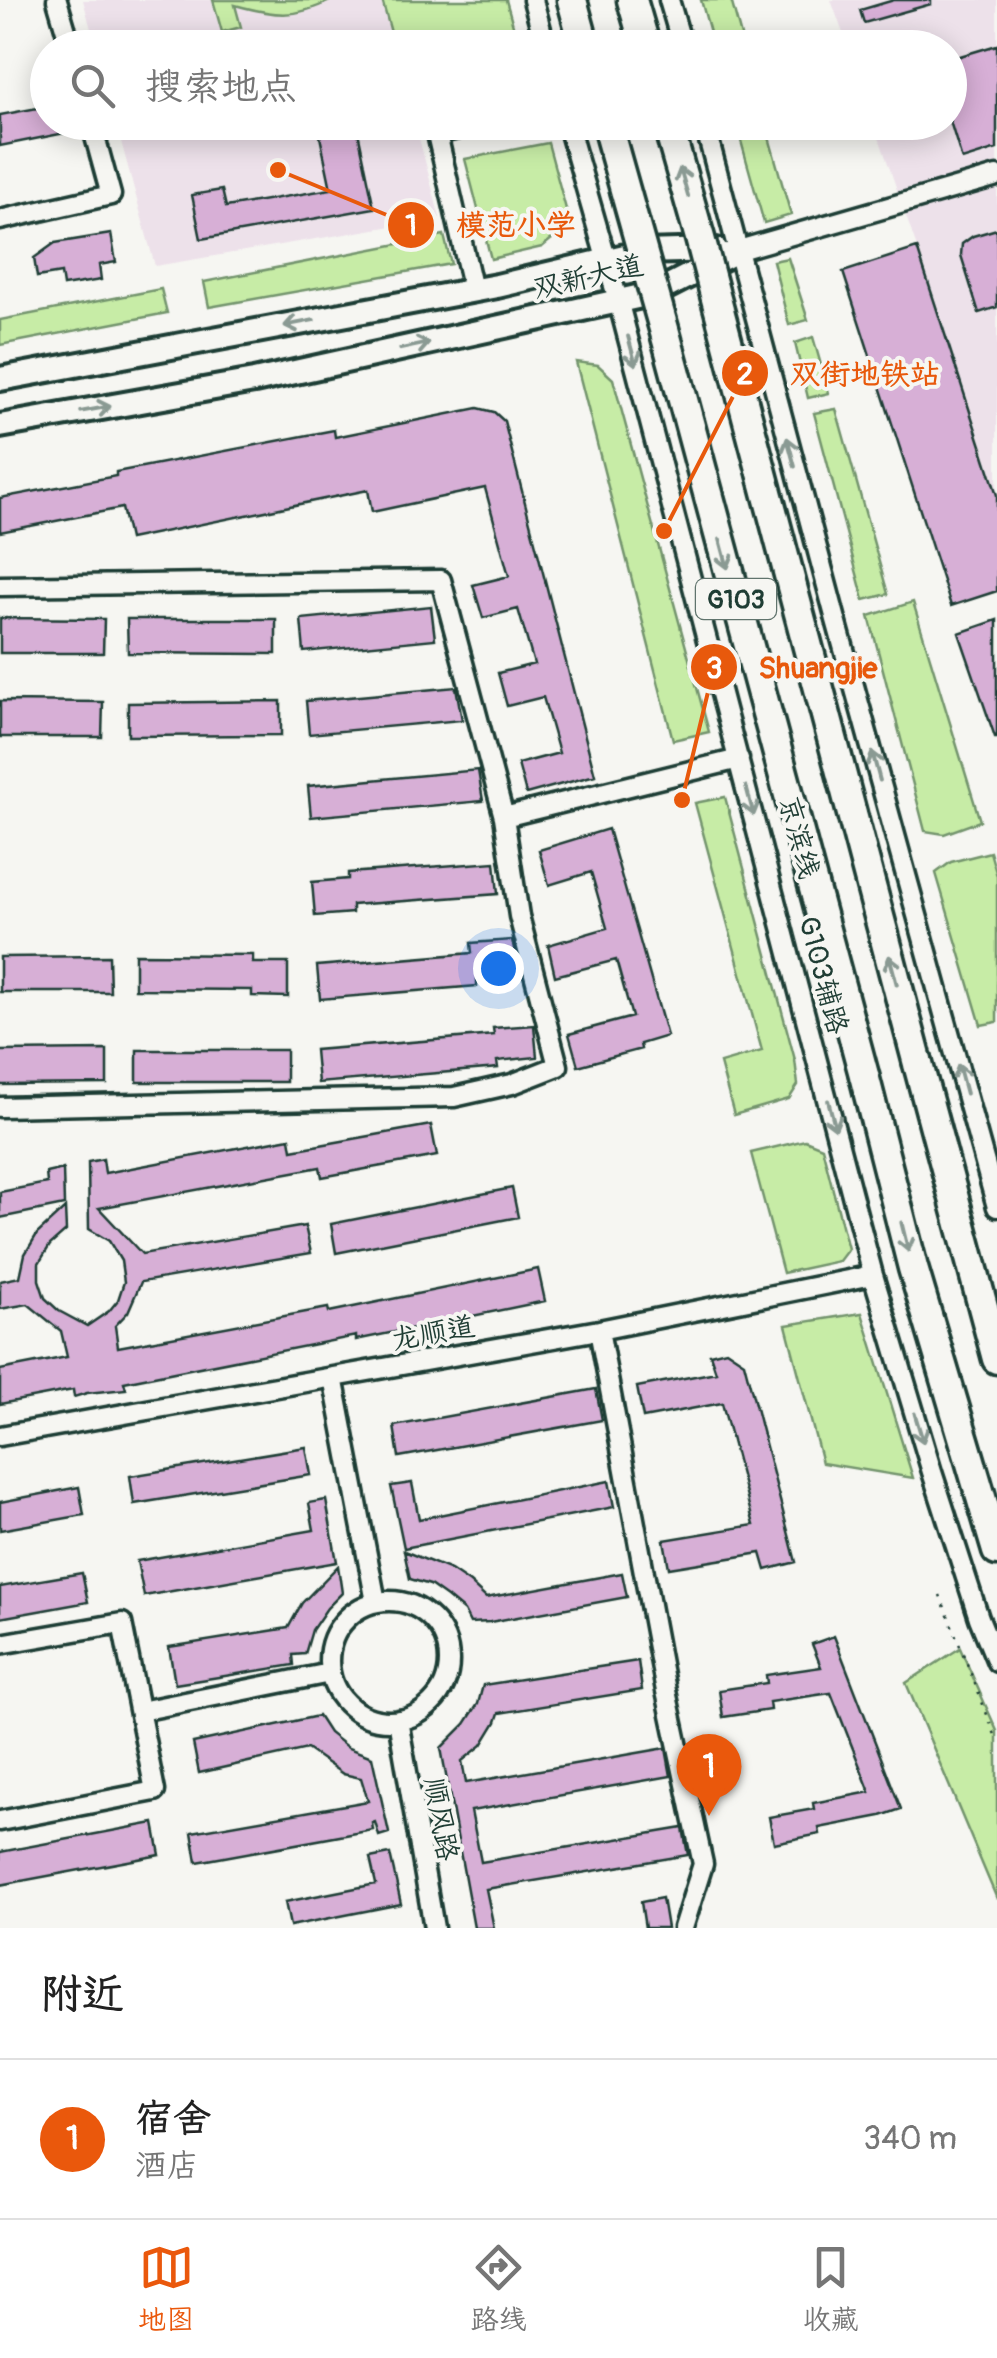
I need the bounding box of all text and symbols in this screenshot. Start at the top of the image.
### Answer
search box [30,30,967,140]
icon: search [65,58,120,113]
text: 搜索地点 [145,63,297,111]
one-way arrow [674,167,692,198]
callout: 模范小学 [386,195,596,255]
text: 1 [405,207,417,244]
text: 模范小学 [456,207,576,244]
street label: 双新大道 [530,248,647,307]
one-way arrow [283,314,316,333]
one-way arrow [623,335,642,366]
one-way arrow [398,336,430,354]
callout: 双街地铁站 [720,343,960,403]
text: 2 [737,356,753,393]
text: 双街地铁站 [790,356,940,393]
one-way arrow [79,399,112,418]
one-way arrow [780,437,799,468]
one-way arrow [716,538,735,569]
road number: G103 [696,579,776,619]
callout: Shuangjie [689,637,898,697]
text: 3 [706,650,722,687]
text: Shuangjie [759,650,879,687]
one-way arrow [866,750,884,782]
one-way arrow [741,785,760,816]
street label: 京滨线 [771,792,826,882]
street label: G103辅路 [790,913,855,1038]
your location [473,943,524,994]
one-way arrow [883,955,901,987]
one-way arrow [952,1064,970,1095]
one-way arrow [823,1099,842,1130]
one-way arrow [897,1221,916,1252]
street label: 龙顺道 [389,1309,478,1358]
one-way arrow [911,1412,929,1443]
pin: 1 [676,1734,742,1816]
street label: 顺风路 [416,1775,465,1864]
text: 附近 [40,1969,124,2021]
text: 宿舍 [135,2095,211,2143]
text: 1 [66,2119,79,2159]
text: 340 m [863,2119,957,2159]
text: 酒店 [135,2146,199,2186]
tab: 地图 [138,2240,194,2338]
tab: 路线 [470,2240,527,2338]
tab: 收藏 [803,2240,859,2338]

